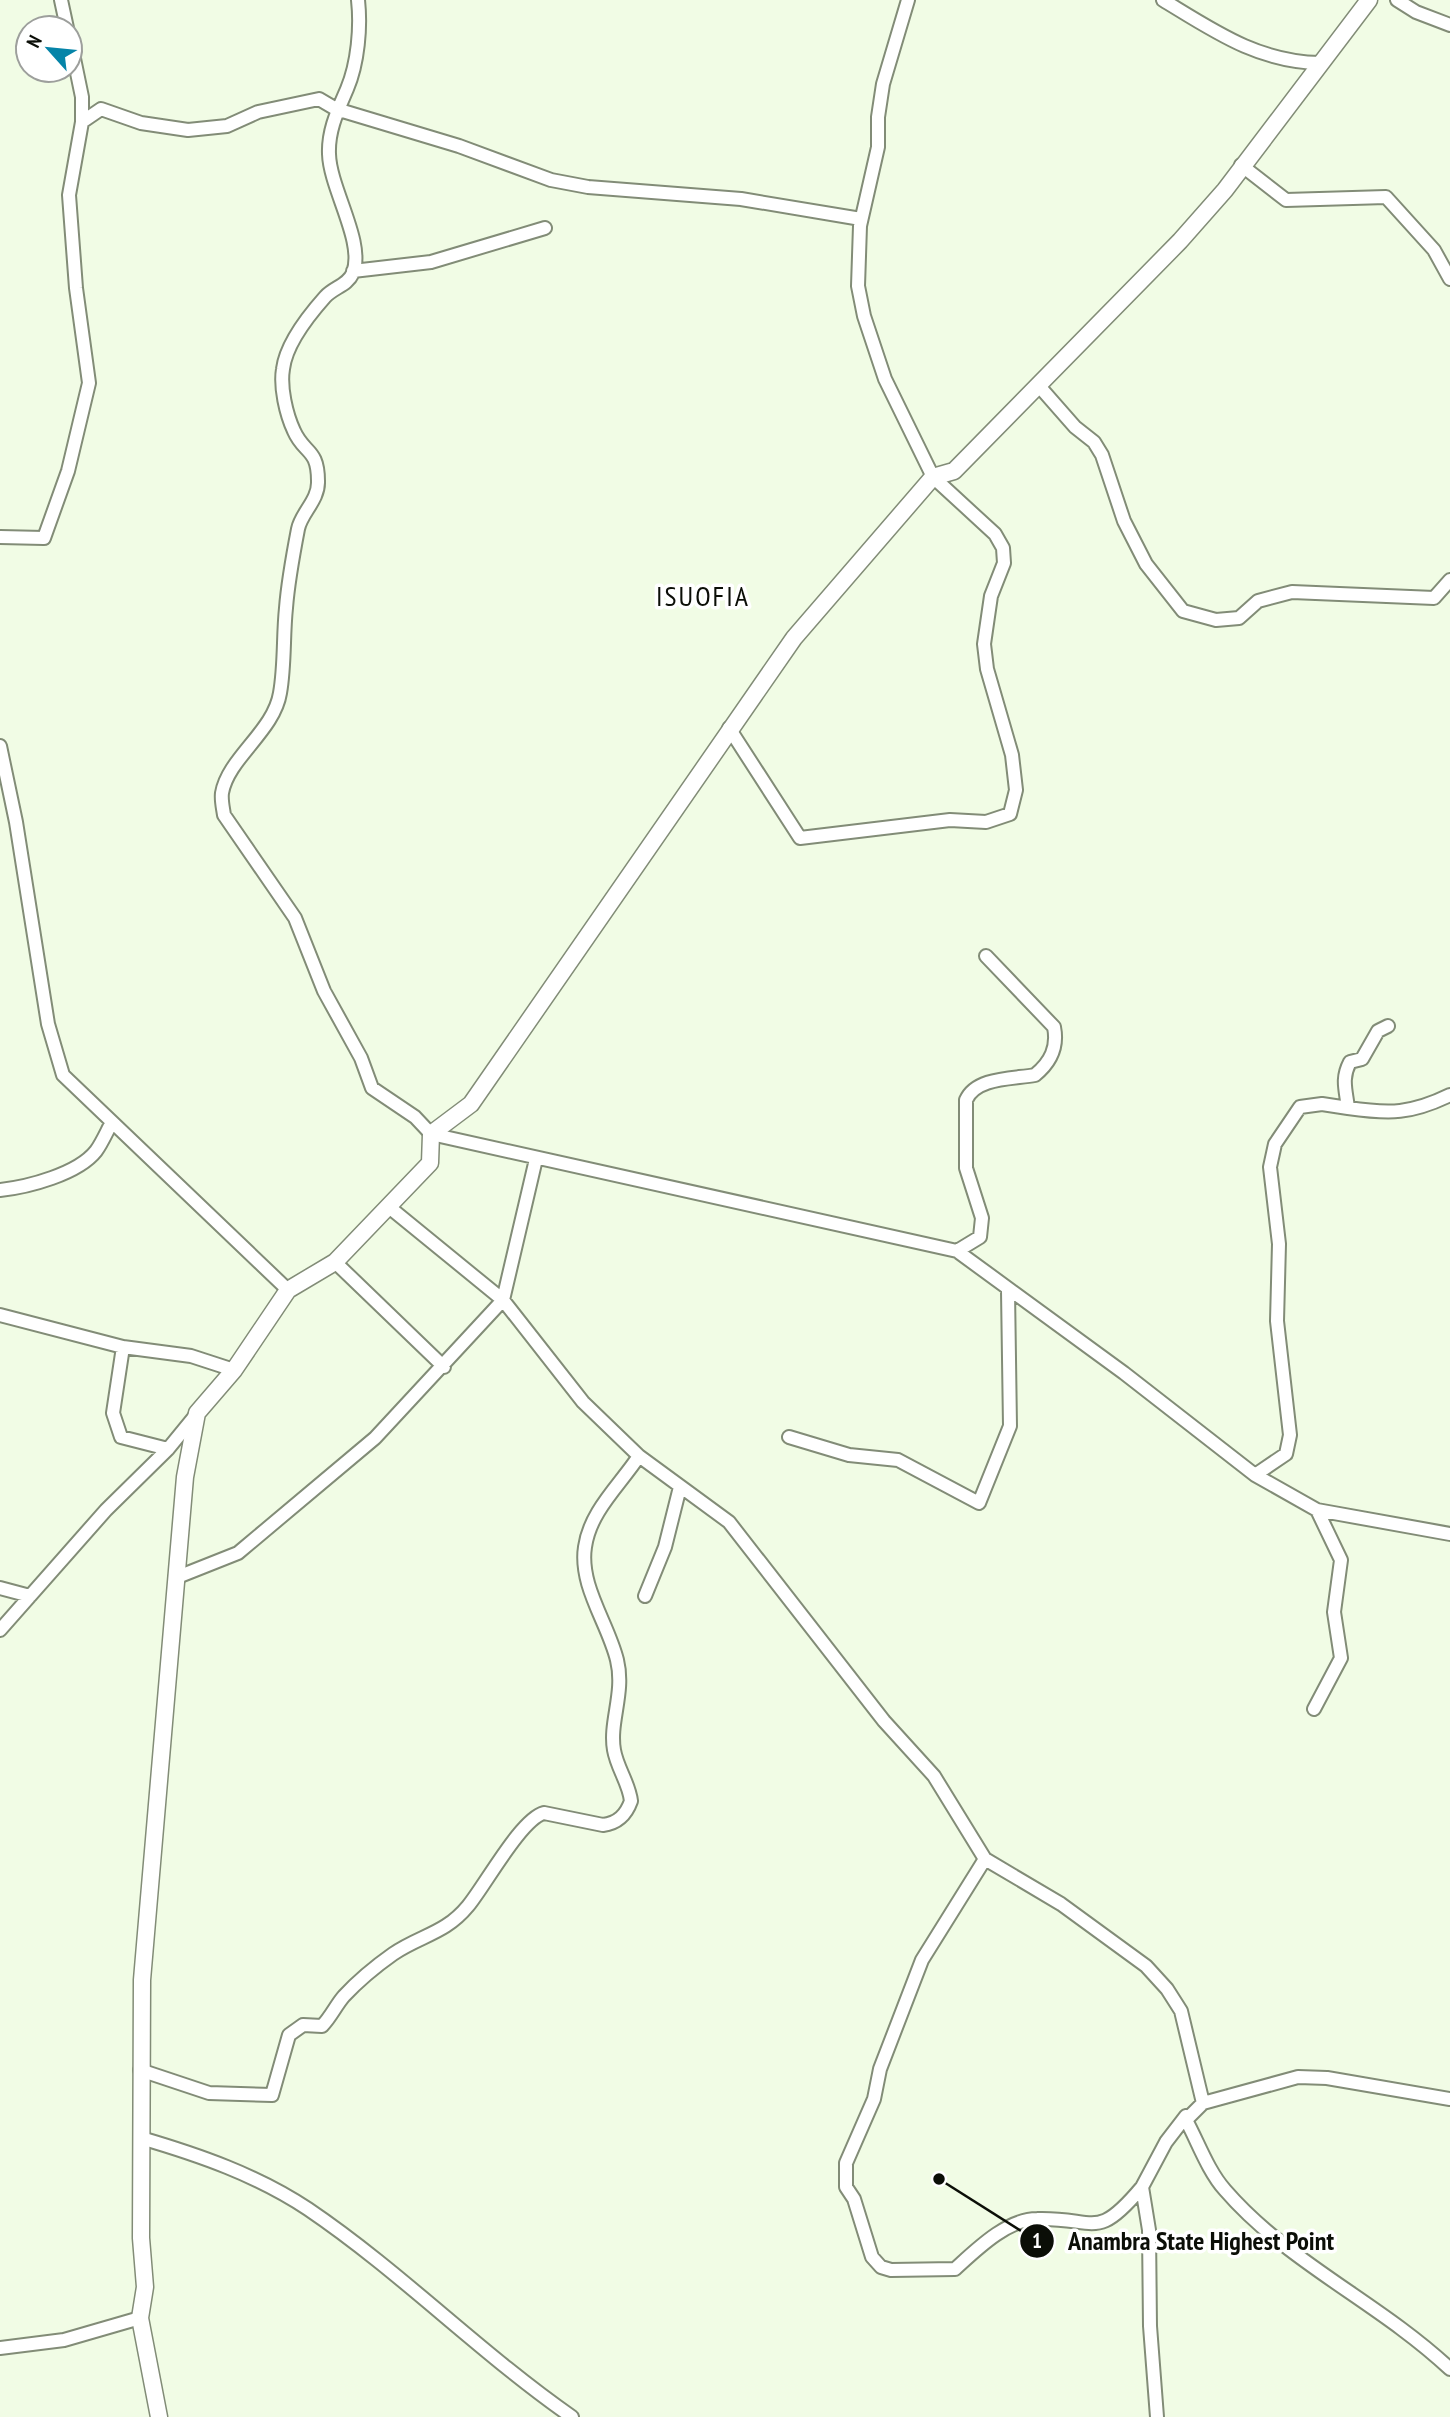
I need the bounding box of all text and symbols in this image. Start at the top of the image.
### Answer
north arrow [14,14,84,84]
text: N [21,31,47,51]
district label: ISUOFIA [656,577,750,614]
callout: Anambra State Highest Point [1019,2217,1348,2264]
text: Anambra State Highest Point [1067,2224,1334,2257]
text: 1 [1032,2227,1042,2254]

